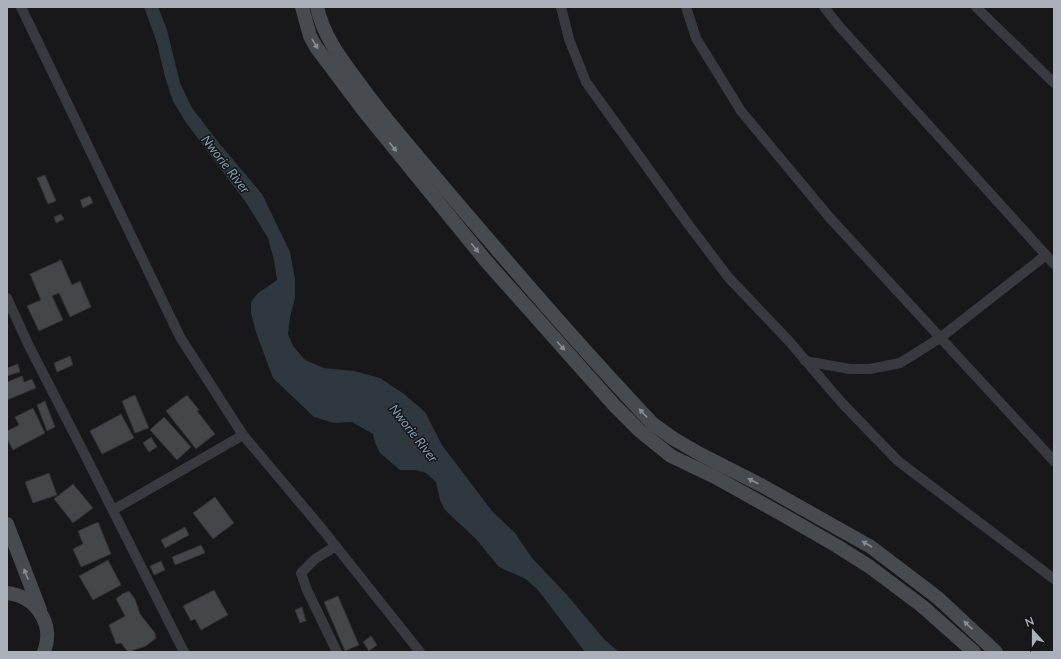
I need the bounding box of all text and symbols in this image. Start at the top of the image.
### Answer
one-way arrow [311,38,318,50]
water label: Nworie River [198,132,254,197]
one-way arrow [389,142,397,153]
one-way arrow [471,243,480,253]
one-way arrow [556,341,565,350]
water label: Nworie River [386,401,442,466]
one-way arrow [638,408,648,418]
one-way arrow [747,478,759,484]
one-way arrow [861,541,873,548]
one-way arrow [22,567,28,579]
north arrow [1013,611,1053,651]
text: N [1023,614,1036,629]
one-way arrow [963,621,973,630]

